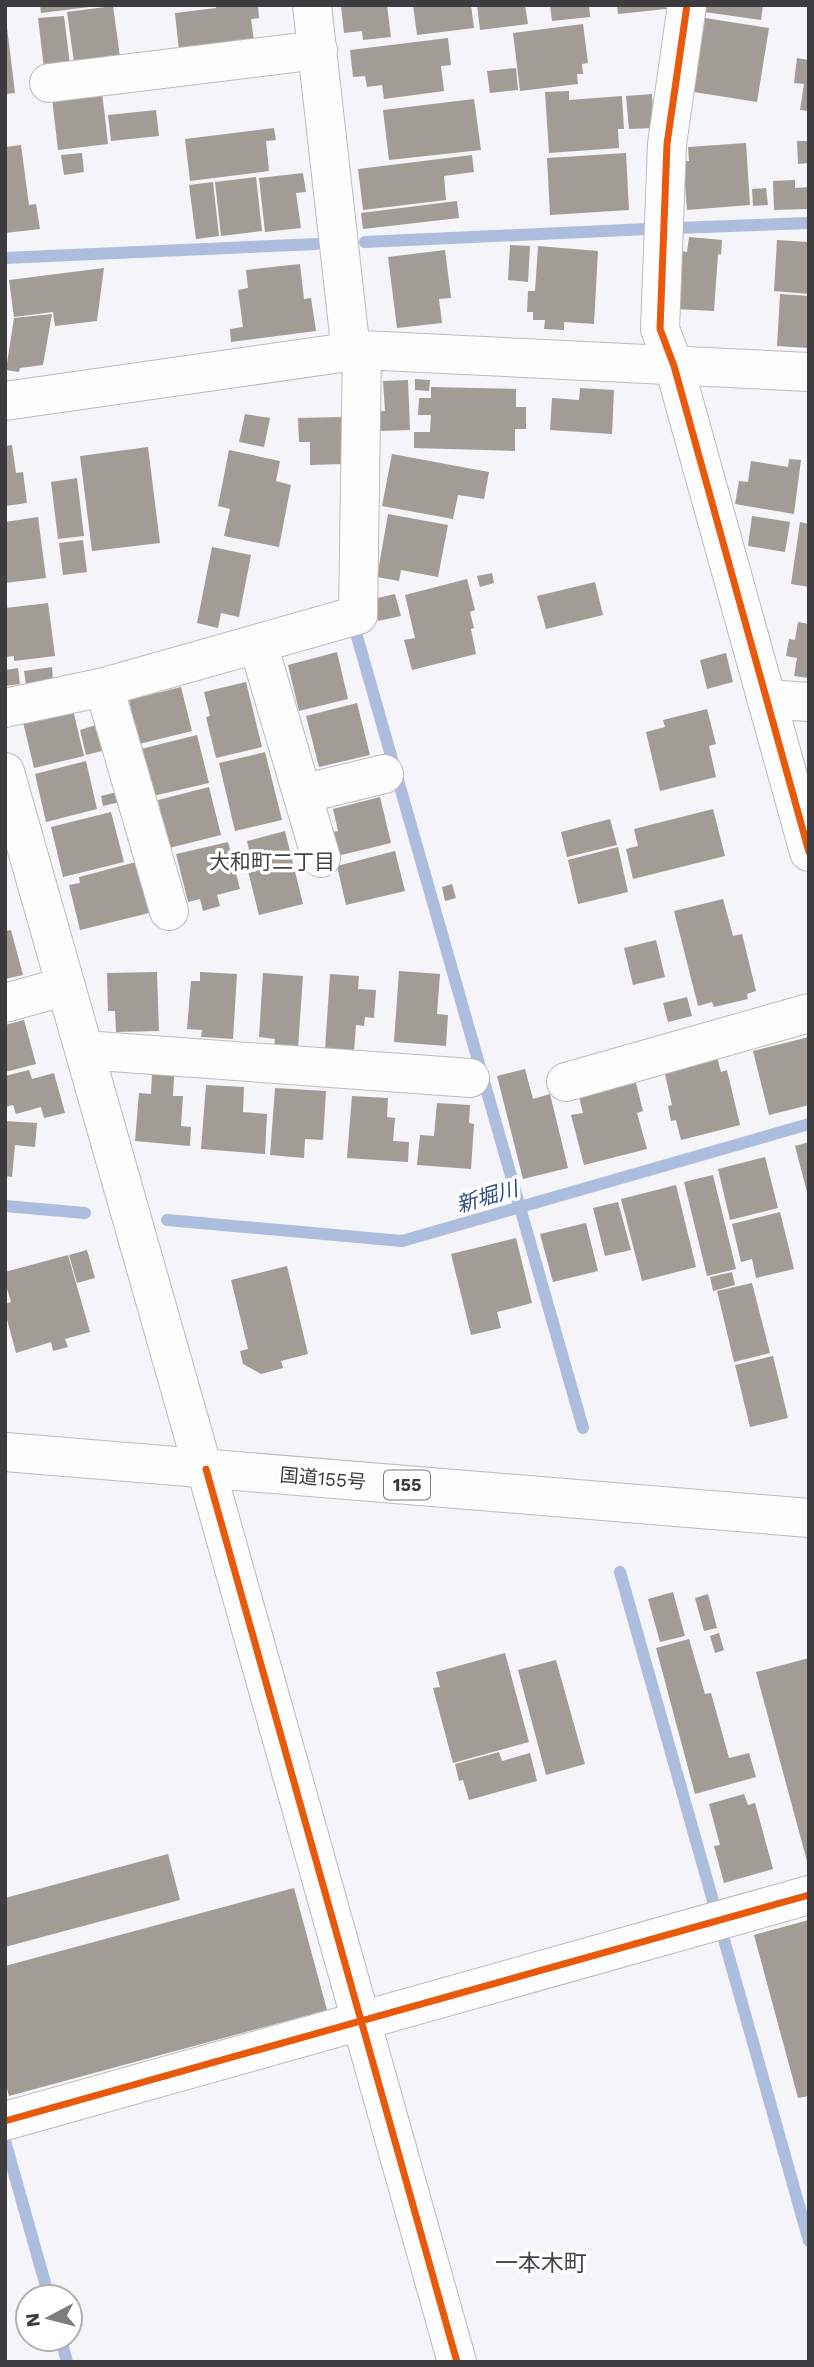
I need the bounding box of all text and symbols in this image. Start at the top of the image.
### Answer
district label: 大和町二丁目 [209,849,335,874]
water label: 新堀川 [453,1175,523,1217]
street label: 国道155号 [279,1463,367,1494]
road number: 155 [384,1470,430,1500]
district label: 一本木町 [495,2250,587,2277]
north arrow [14,2283,84,2353]
text: N [20,2312,45,2328]

